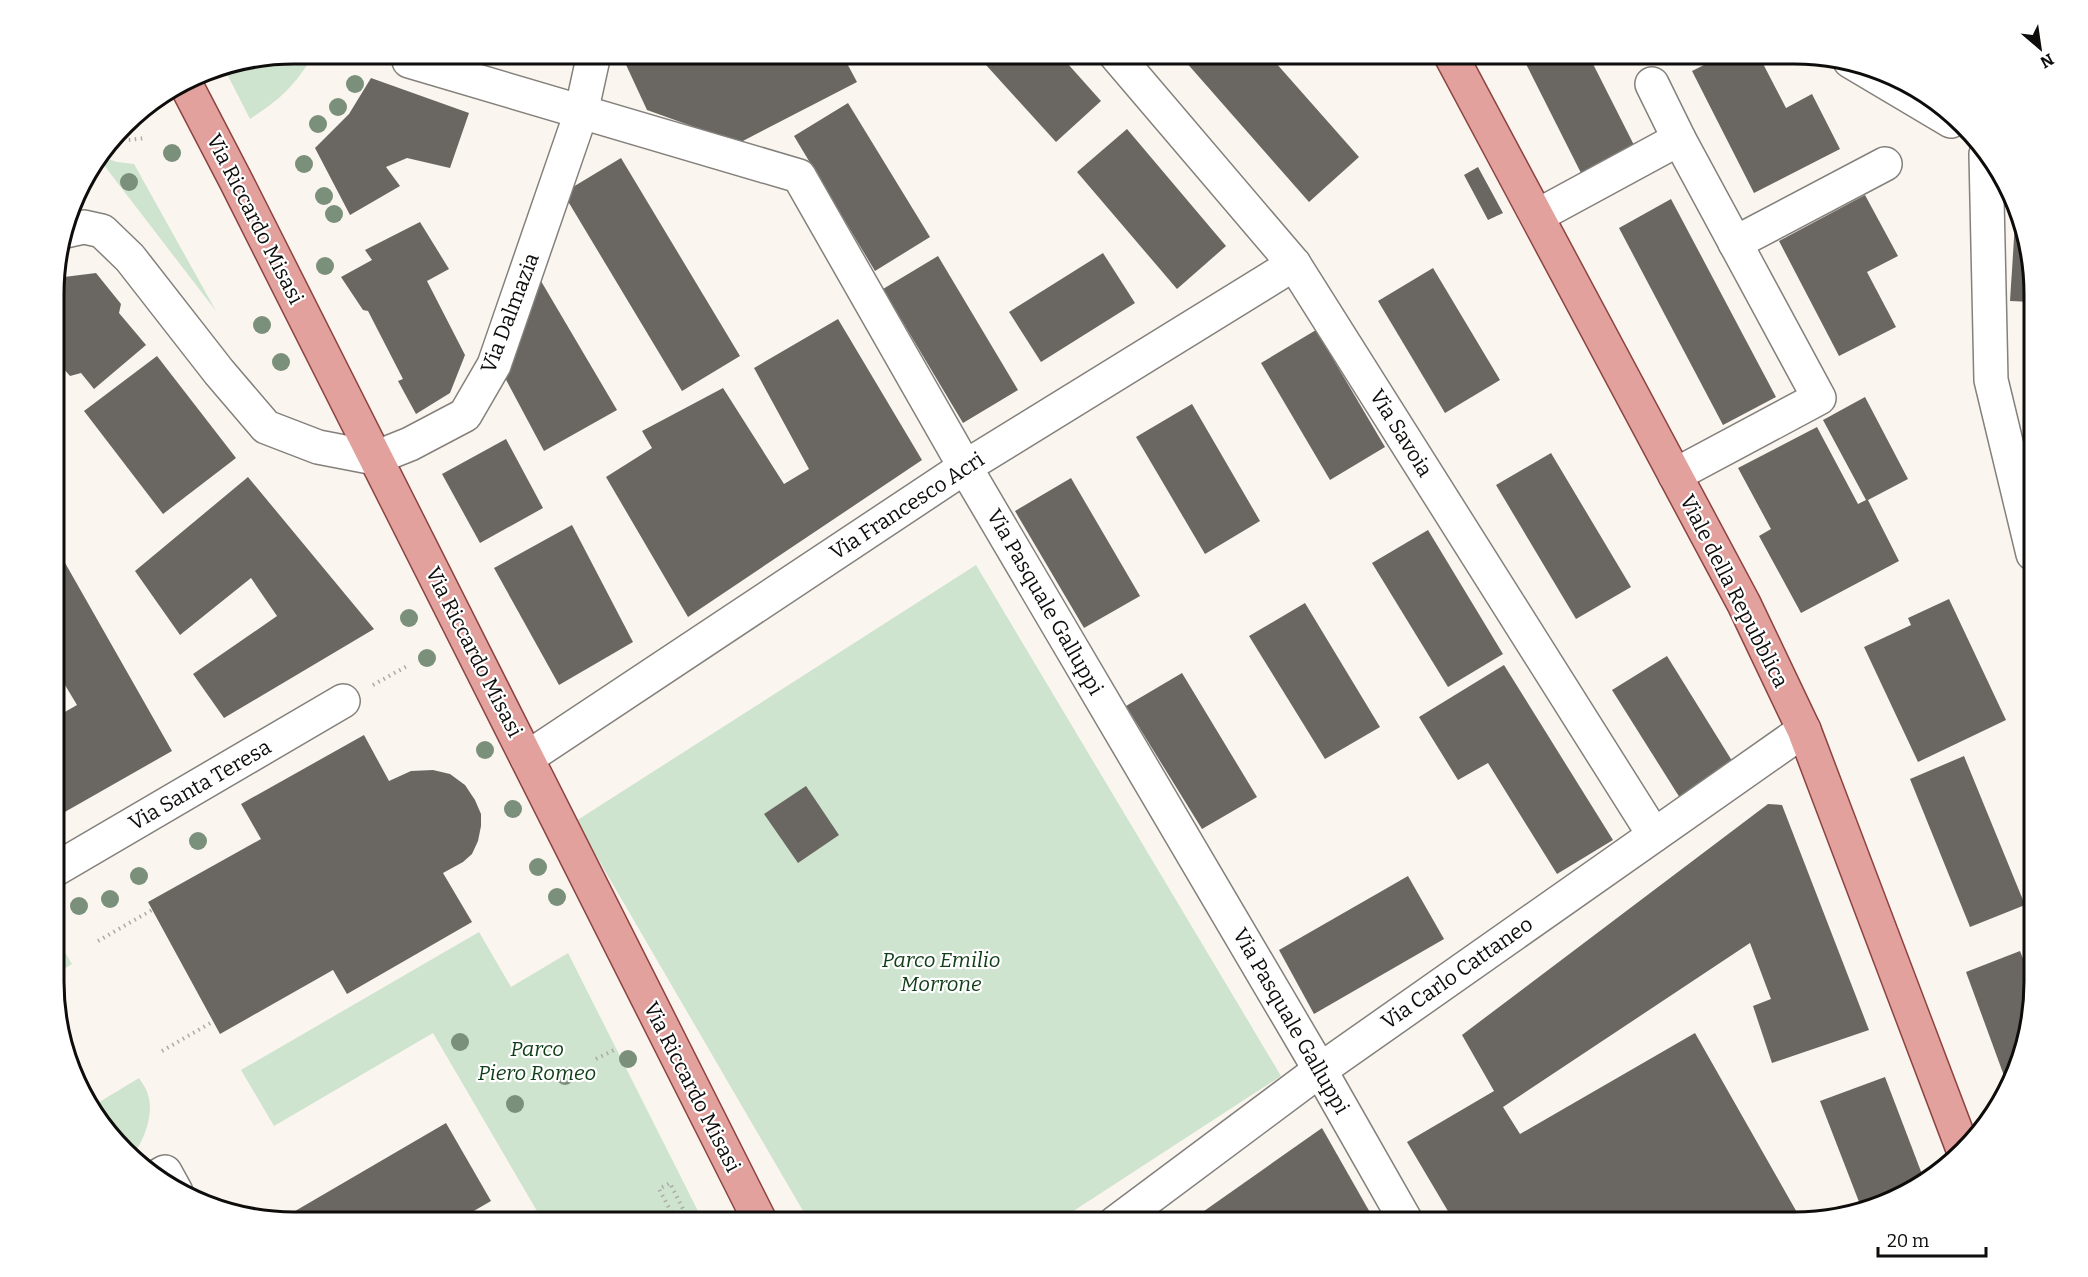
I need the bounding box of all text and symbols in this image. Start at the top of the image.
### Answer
north arrow [2010,18,2070,78]
text: N [2037,49,2057,72]
street label: Via Riccardo Misasi [201,129,309,309]
street label: Via Dalmazia [475,249,545,377]
street label: Via Savoia [1364,384,1438,482]
street label: Via Francesco Acri [825,446,989,566]
street label: Viale della Repubblica [1674,490,1794,692]
street label: Via Pasquale Galluppi [981,504,1109,700]
street label: Via Riccardo Misasi [420,562,528,742]
street label: Via Santa Teresa [124,734,276,836]
street label: Via Carlo Cattaneo [1376,911,1538,1035]
street label: Via Pasquale Galluppi [1227,923,1355,1119]
park label: Parco Emilio Morrone [882,947,1000,997]
street label: Via Riccardo Misasi [638,997,746,1177]
park label: Parco Piero Romeo [478,1036,596,1086]
scale bar [1878,1220,1986,1258]
text: 20 m [1887,1230,1929,1252]

